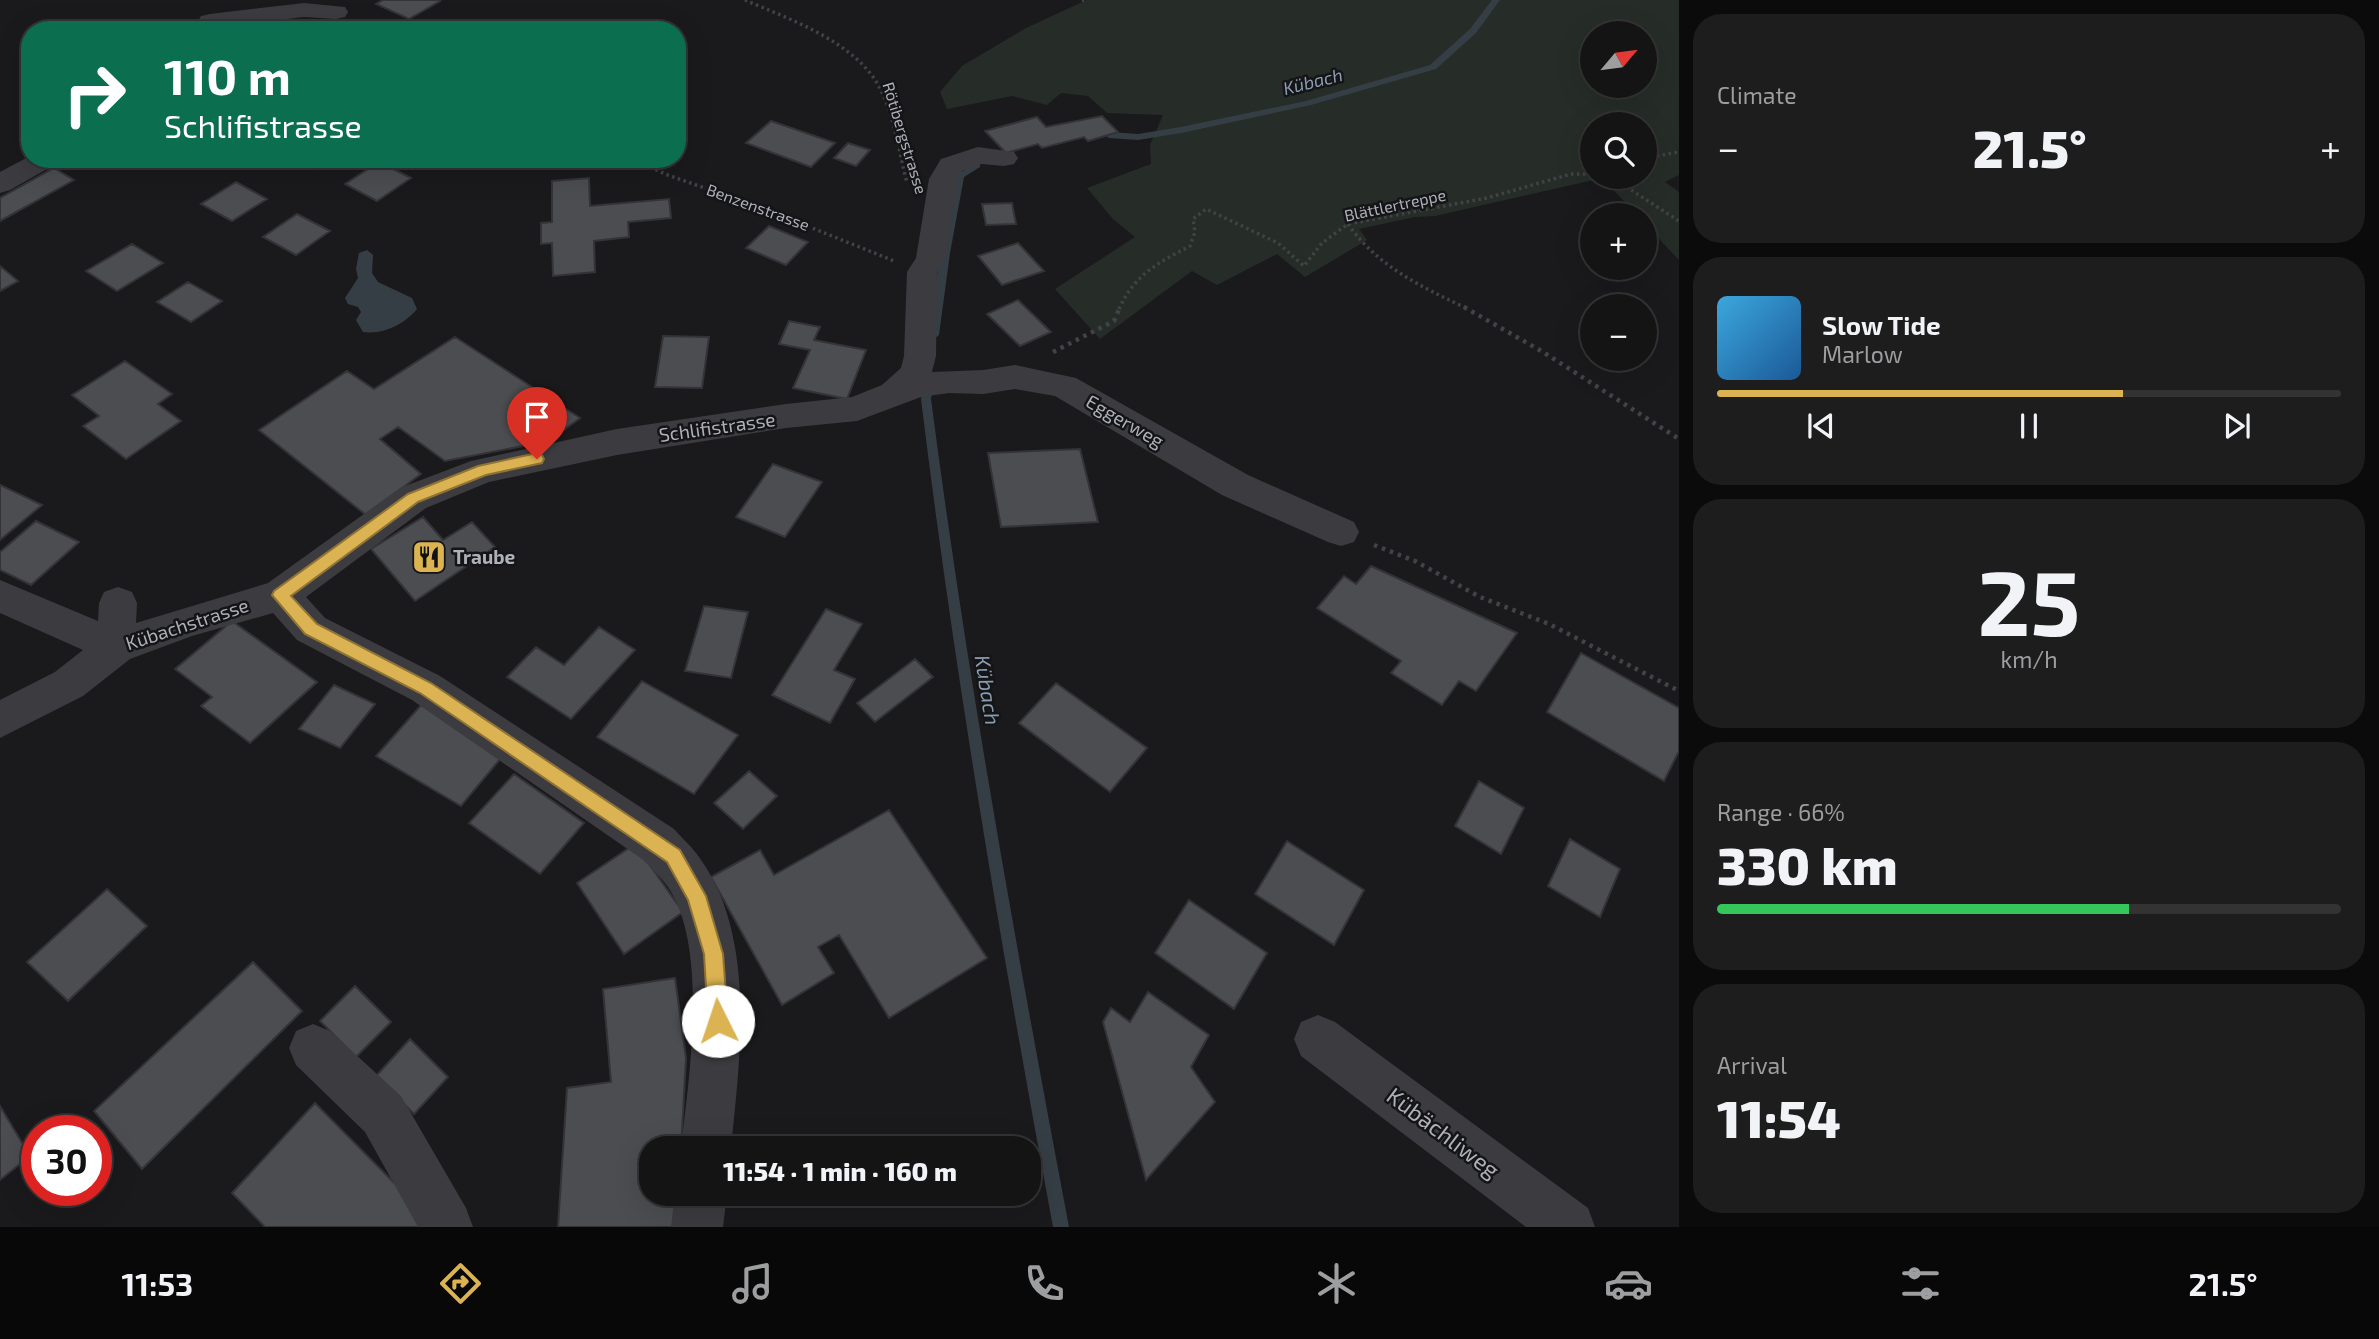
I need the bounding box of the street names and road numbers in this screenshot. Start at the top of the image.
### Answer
street label: Rötibergstrasse [879,80,932,196]
street label: Benzenstrasse [704,179,812,234]
street label: Blättlertreppe [1342,184,1447,225]
street label: Eggerweg [1082,389,1169,452]
street label: Schlifistrasse [657,407,777,446]
street label: Kübachstrasse [122,593,251,654]
street label: Kübächliweg [1382,1081,1505,1184]

